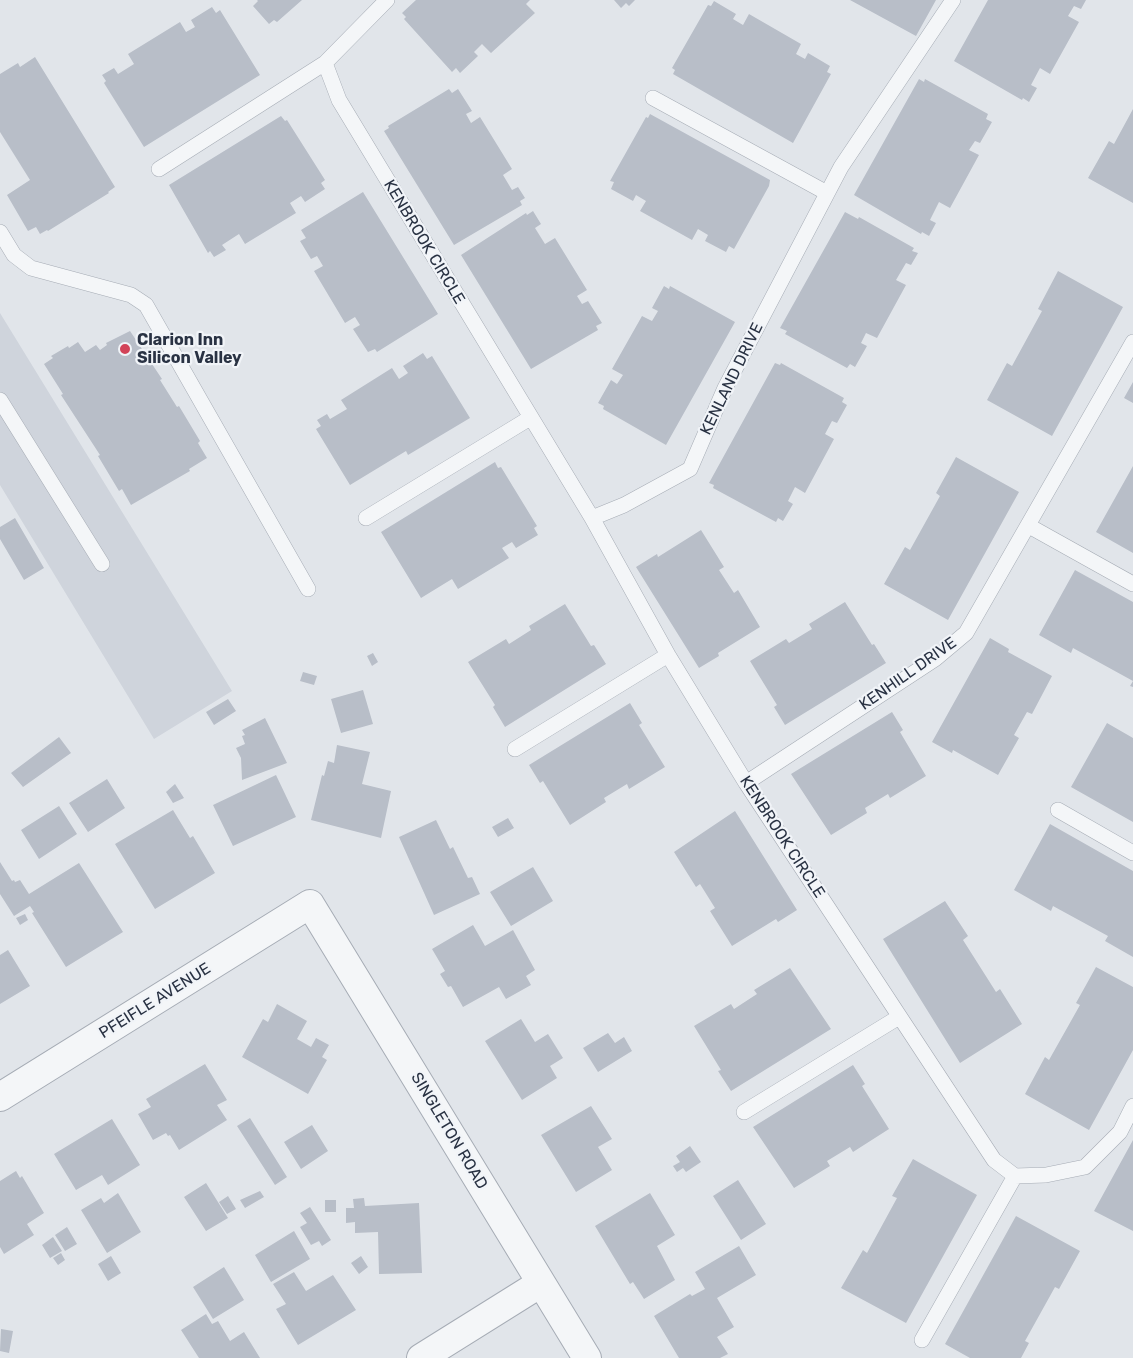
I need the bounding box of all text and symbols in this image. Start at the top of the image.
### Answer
street label: KENBROOK CIRCLE [379,176,469,308]
street label: KENLAND DRIVE [697,320,767,438]
place label: Clarion Inn Silicon Valley [137,330,242,368]
marker: Clarion Inn Silicon Valley [118,342,132,356]
street label: KENHILL DRIVE [856,633,960,715]
street label: KENBROOK CIRCLE [735,772,829,902]
street label: PFEIFLE AVENUE [96,959,214,1043]
street label: SINGLETON ROAD [407,1069,491,1193]

